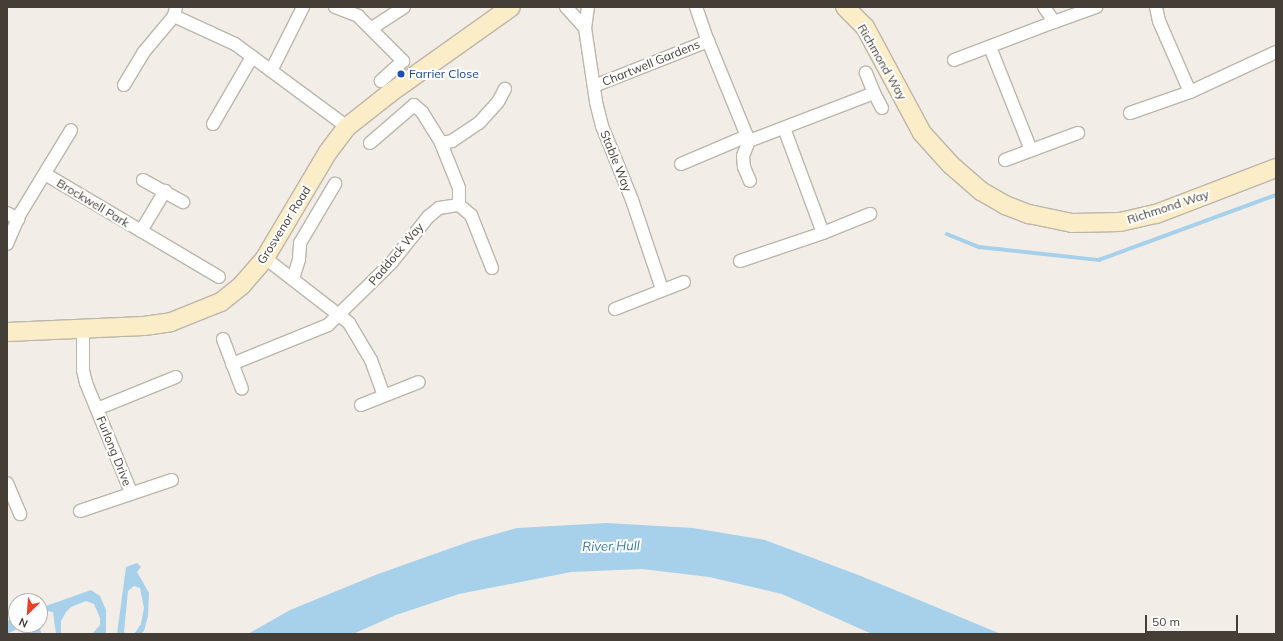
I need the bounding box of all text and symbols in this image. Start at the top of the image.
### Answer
street label: Richmond Way [855,22,909,102]
street label: Chartwell Gardens [600,37,702,89]
place label: Farrier Close [409,67,479,81]
marker: Farrier Close [396,69,406,79]
street label: Stable Way [597,128,635,194]
street label: Brockwell Park [54,176,132,230]
street label: Grosvenor Road [254,183,314,267]
street label: Richmond Way [1125,187,1211,227]
street label: Paddock Way [366,220,426,288]
street label: Furlong Drive [93,414,135,488]
water label: River Hull [582,538,640,554]
north arrow [8,593,48,633]
scale bar [1147,607,1240,633]
text: 50 m [1152,614,1180,629]
text: N [17,615,30,631]

